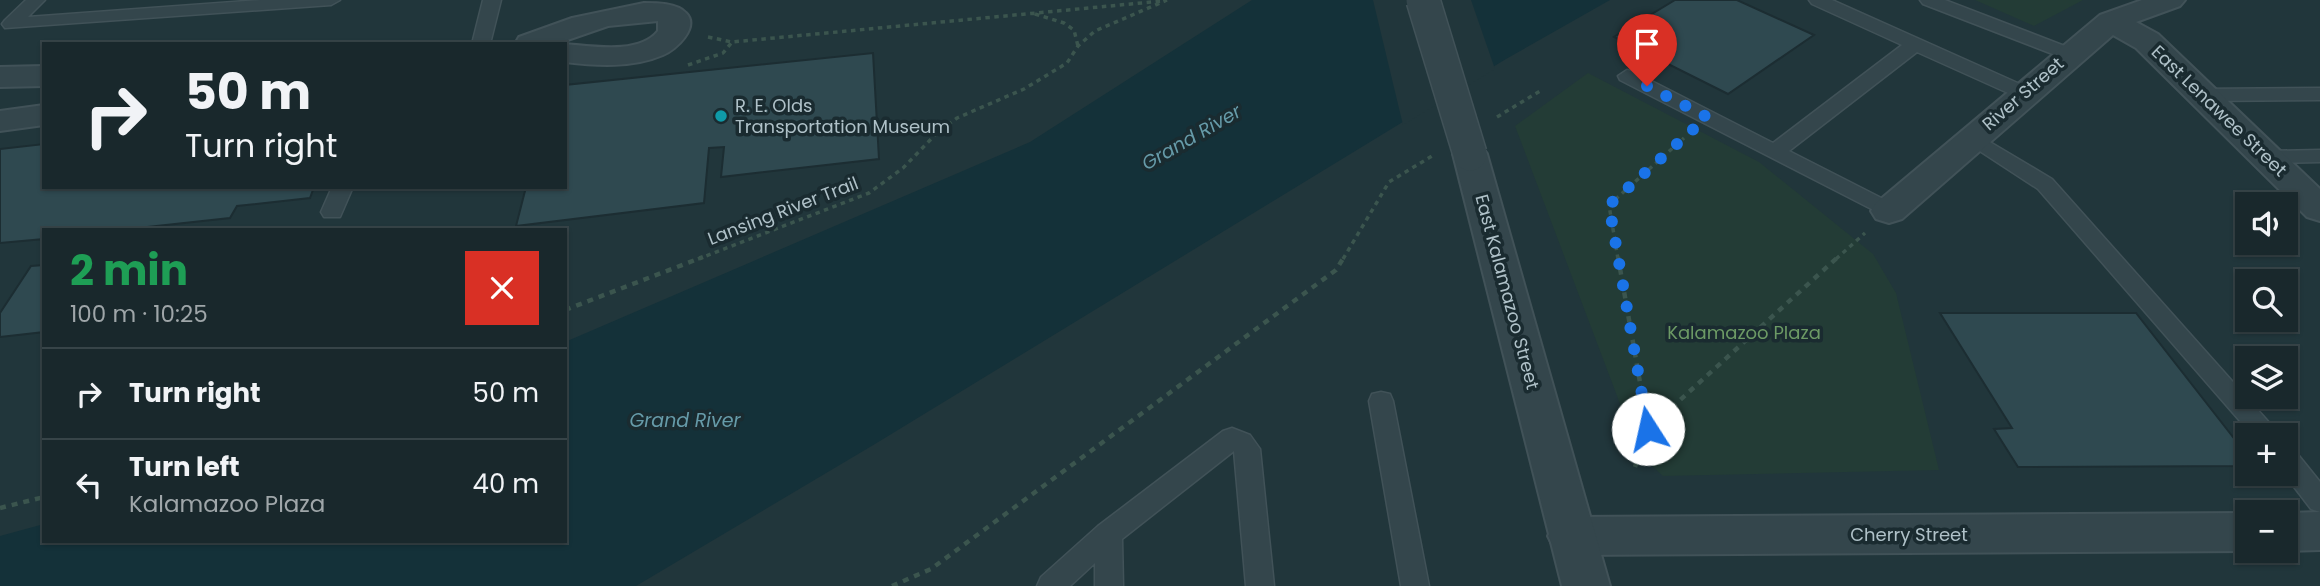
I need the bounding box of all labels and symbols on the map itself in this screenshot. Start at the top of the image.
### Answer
pin [1617,14,1677,86]
street label: East Lenawee Street [2146,39,2293,182]
street label: River Street [1976,51,2069,136]
place label: R. E. Olds Transportation Museum [735,93,950,139]
water label: Grand River [1136,98,1247,177]
marker: R. E. Olds Transportation Museum [713,108,729,124]
street label: Lansing River Trail [704,170,862,251]
street label: East Kalamazoo Street [1469,191,1546,392]
park label: Kalamazoo Plaza [1667,320,1821,345]
position arrow [1611,392,1685,466]
water label: Grand River [629,407,741,434]
street label: Cherry Street [1850,522,1968,547]

